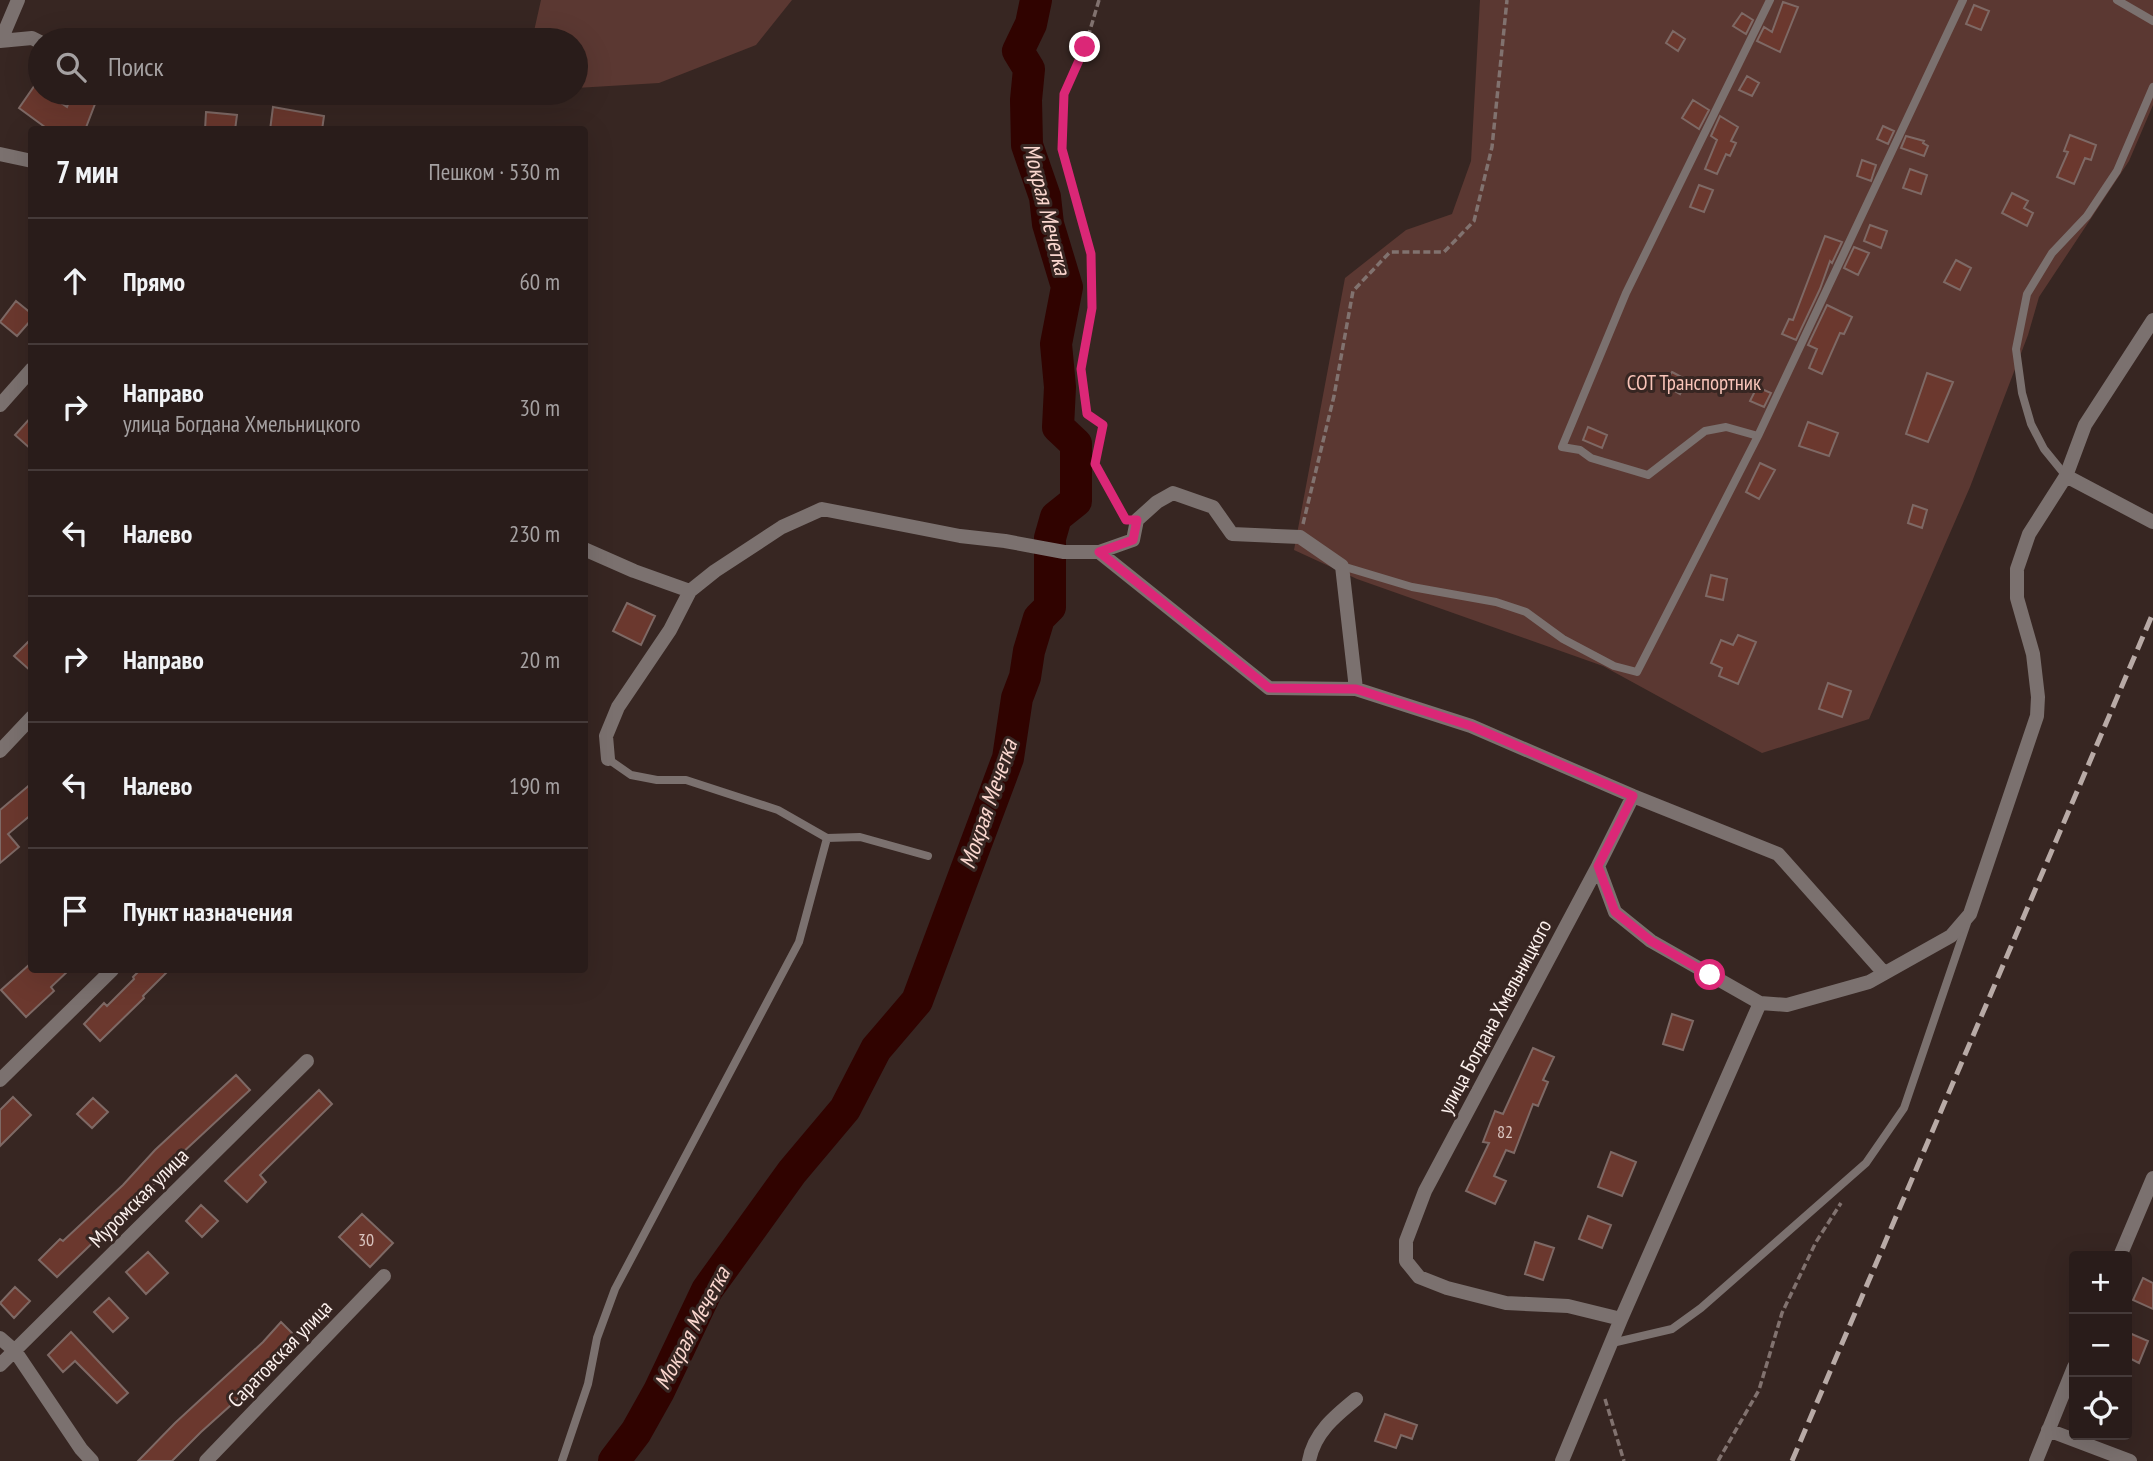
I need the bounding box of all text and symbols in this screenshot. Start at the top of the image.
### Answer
search box [28,28,588,105]
route end [1069,31,1100,62]
icon: search [52,48,90,86]
text: Поиск [108,50,164,83]
water label: Мокрая Мечетка [1017,140,1078,279]
text: 7 мин [56,152,119,191]
text: Пешком · 530 m [429,157,560,186]
icon: ahead [56,262,94,300]
text: Прямо [123,265,185,298]
text: 60 m [519,267,560,296]
park label: СОТ Транспортник [1627,369,1761,396]
text: Направо [123,376,204,409]
icon: right [56,388,94,426]
text: 30 m [519,393,560,422]
text: улица Богдана Хмельницкого [123,409,361,438]
icon: left [56,514,94,552]
text: Налево [123,517,192,550]
text: 230 m [509,519,560,548]
icon: right [56,640,94,678]
text: Направо [123,643,204,676]
text: 20 m [519,645,560,674]
water label: Мокрая Мечетка [952,734,1024,872]
icon: left [56,766,94,804]
text: Налево [123,769,192,802]
text: 190 m [509,771,560,800]
icon: arrive [56,892,94,930]
text: Пункт назначения [123,895,293,928]
street label: улица Богдана Хмельницкого [1432,915,1557,1119]
route start [1694,959,1725,990]
house number: 82 [1497,1120,1513,1143]
street label: Муромская улица [83,1142,194,1253]
house number: 30 [358,1228,374,1251]
map controls [2069,1251,2132,1440]
button: + [2069,1251,2132,1314]
water label: Мокрая Мечетка [647,1260,737,1394]
street label: Саратовская улица [222,1294,338,1413]
button: − [2069,1314,2132,1377]
button: locate [2069,1377,2132,1440]

